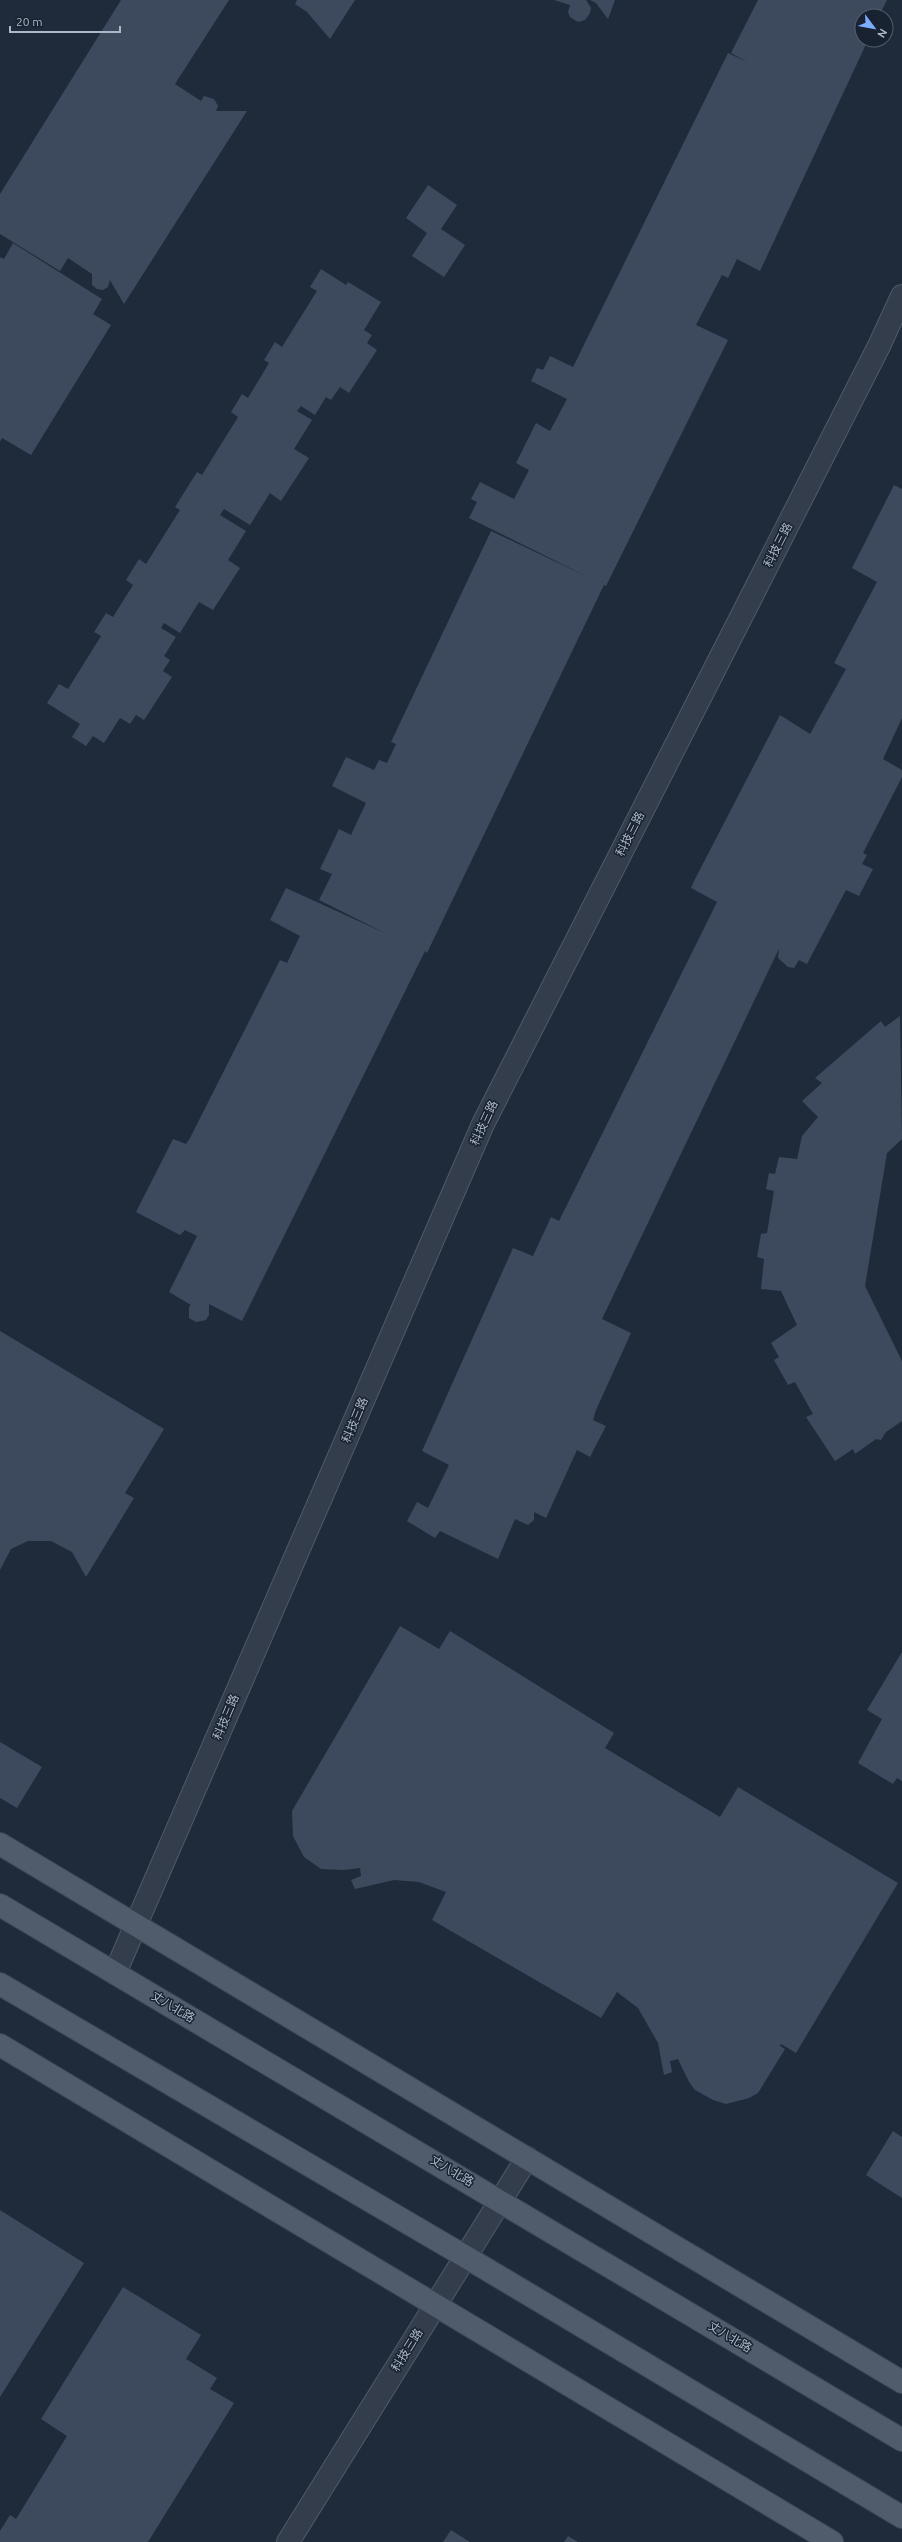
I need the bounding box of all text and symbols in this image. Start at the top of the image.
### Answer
scale bar [10,8,120,34]
north arrow [854,8,894,48]
text: 20 m [16,15,43,28]
text: N [875,27,890,40]
street label: 科技三路 [761,520,794,569]
street label: 科技三路 [613,809,646,858]
street label: 科技三路 [468,1098,500,1147]
street label: 科技三路 [339,1395,370,1444]
street label: 科技三路 [210,1692,241,1741]
street label: 丈八北路 [149,1989,197,2025]
street label: 丈八北路 [428,2153,476,2189]
street label: 丈八北路 [706,2319,754,2355]
street label: 科技三路 [388,2326,425,2374]

